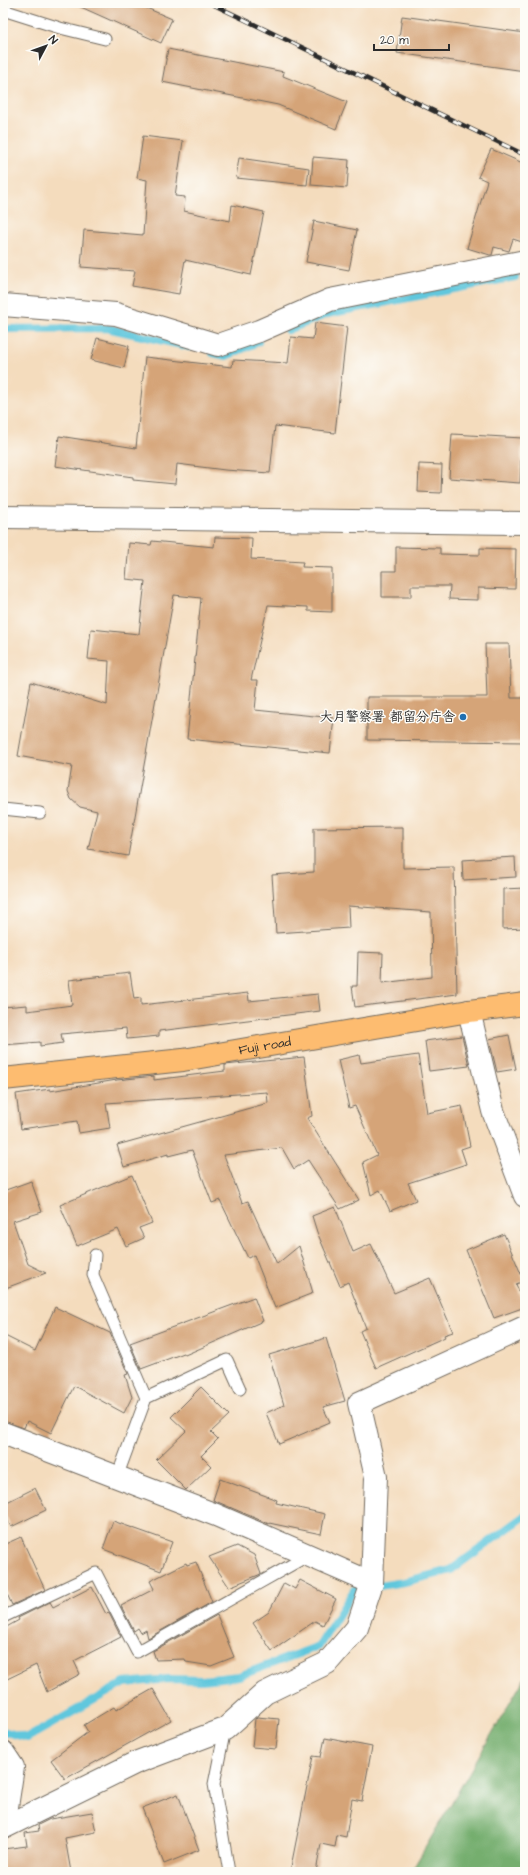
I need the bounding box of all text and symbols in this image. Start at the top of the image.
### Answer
north arrow [26,26,66,66]
scale bar [374,26,449,52]
text: N [45,32,61,47]
text: 20 m [380,32,409,49]
place label: 大月警察署 都留分庁舎 [320,708,455,726]
marker: 大月警察署 都留分庁舎 [458,712,468,722]
street label: Fuji road [237,1033,293,1059]

